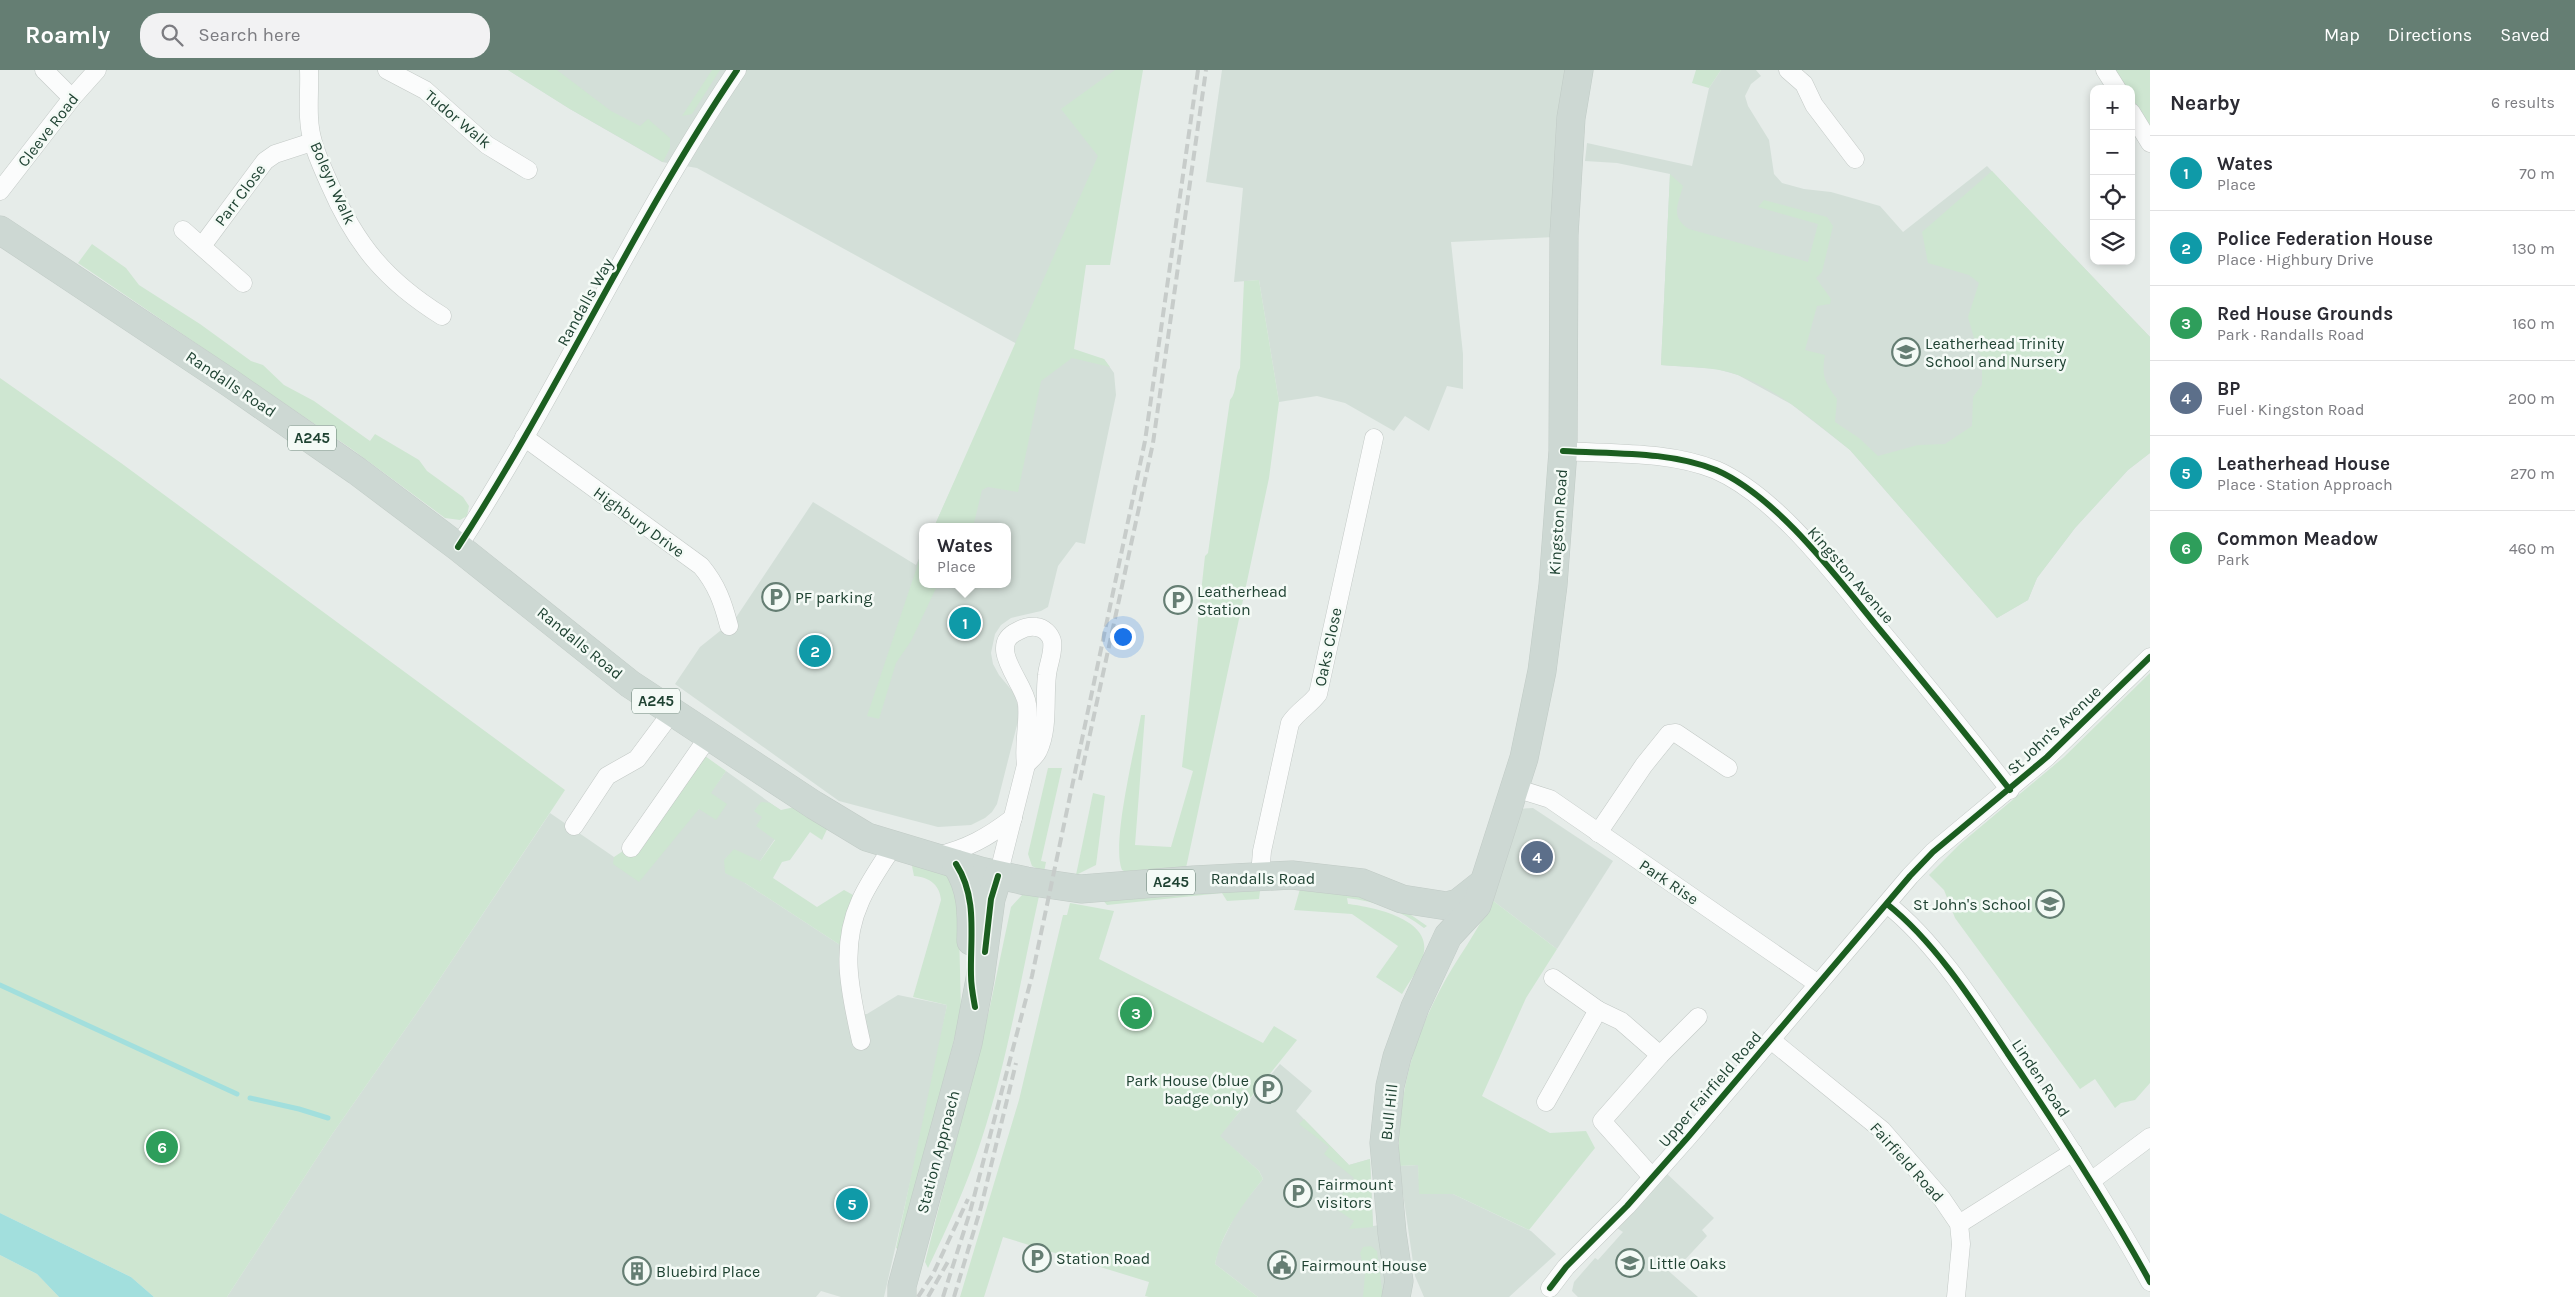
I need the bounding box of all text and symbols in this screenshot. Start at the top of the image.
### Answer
search box [140,13,490,58]
text: Roamly [25,21,110,49]
icon: search [158,21,186,49]
text: Search here [198,24,300,46]
text: Map [2324,24,2360,46]
text: Directions [2388,24,2472,46]
text: Saved [2500,24,2550,46]
map controls [2090,85,2135,265]
button: + [2090,85,2135,130]
street label: Tudor Walk [421,86,495,152]
street label: Cleeve Road [14,90,82,170]
text: Nearby [2170,91,2240,115]
text: 6 results [2491,93,2555,112]
button: − [2090,130,2135,175]
street label: Boleyn Walk [306,139,360,227]
text: Wates [2217,153,2273,175]
street label: Parr Close [211,160,269,230]
text: 1 [2183,164,2189,183]
text: 70 m [2519,164,2555,183]
button: locate [2090,175,2135,220]
text: Place [2217,175,2256,194]
button: layers [2090,220,2135,265]
text: Police Federation House [2217,228,2433,250]
text: 2 [2181,239,2191,258]
text: 130 m [2512,239,2555,258]
text: Place · Highbury Drive [2217,250,2374,269]
street label: Randalls Way [553,254,617,349]
text: Red House Grounds [2217,303,2393,325]
text: 3 [2181,314,2191,333]
text: 160 m [2512,314,2555,333]
text: Park · Randalls Road [2217,325,2364,344]
place label: Leatherhead Trinity School and Nursery [1925,334,2067,371]
school or university icon: Leatherhead Trinity School and Nursery [1891,337,1921,367]
street label: Randalls Road [182,347,280,421]
text: BP [2217,378,2240,400]
text: 4 [2181,389,2191,408]
text: 200 m [2508,389,2555,408]
text: Fuel · Kingston Road [2217,400,2364,419]
road number: A245 [288,426,336,450]
text: Leatherhead House [2217,453,2390,475]
text: 5 [2181,464,2191,483]
text: 270 m [2510,464,2555,483]
street label: Kingston Road [1545,468,1571,576]
text: Place · Station Approach [2217,475,2393,494]
street label: Highbury Drive [590,483,688,561]
popup [919,523,1011,588]
street label: Kingston Avenue [1804,523,1898,627]
text: Common Meadow [2217,528,2378,550]
text: Wates [937,535,993,557]
text: 6 [2181,539,2191,558]
text: 460 m [2509,539,2555,558]
text: Park [2217,550,2249,569]
text: Place [937,557,976,576]
parking icon: PF parking [761,582,791,612]
place label: Leatherhead Station [1197,582,1287,619]
parking icon: Leatherhead Station [1163,585,1193,615]
place label: PF parking [795,588,872,607]
street label: Randalls Road [533,603,627,683]
pin: 1 [949,604,981,642]
street label: Oaks Close [1310,606,1346,688]
your location [1110,624,1136,650]
pin: 2 [799,632,831,670]
street label: St John's Avenue [2003,682,2105,778]
road number: A245 [632,688,680,714]
pin: 4 [1521,838,1553,876]
street label: Park Rise [1636,855,1702,909]
street label: Randalls Road [1211,869,1315,888]
road number: A245 [1147,870,1195,894]
school or university icon: St John's School [2035,889,2065,919]
place label: St John's School [1913,895,2031,914]
pin: 3 [1120,994,1152,1032]
street label: Upper Fairfield Road [1654,1027,1766,1151]
street label: Linden Road [2008,1035,2074,1121]
place label: Park House (blue badge only) [1126,1071,1249,1108]
parking icon: Park House (blue badge only) [1253,1074,1283,1104]
street label: Bull Hill [1377,1083,1401,1141]
street label: Station Approach [912,1088,964,1216]
street label: Fairfield Road [1866,1118,1948,1206]
pin: 6 [146,1128,178,1166]
place label: Fairmount visitors [1317,1175,1393,1212]
parking icon: Fairmount visitors [1283,1178,1313,1208]
pin: 5 [836,1185,868,1223]
parking icon: Station Road [1022,1243,1052,1273]
school or university icon: Little Oaks [1615,1248,1645,1278]
place label: Station Road [1056,1249,1150,1268]
public building icon: Fairmount House [1267,1250,1297,1280]
place label: Little Oaks [1649,1254,1726,1273]
building icon: Bluebird Place [622,1256,652,1286]
place label: Fairmount House [1301,1256,1427,1275]
place label: Bluebird Place [656,1262,760,1281]

